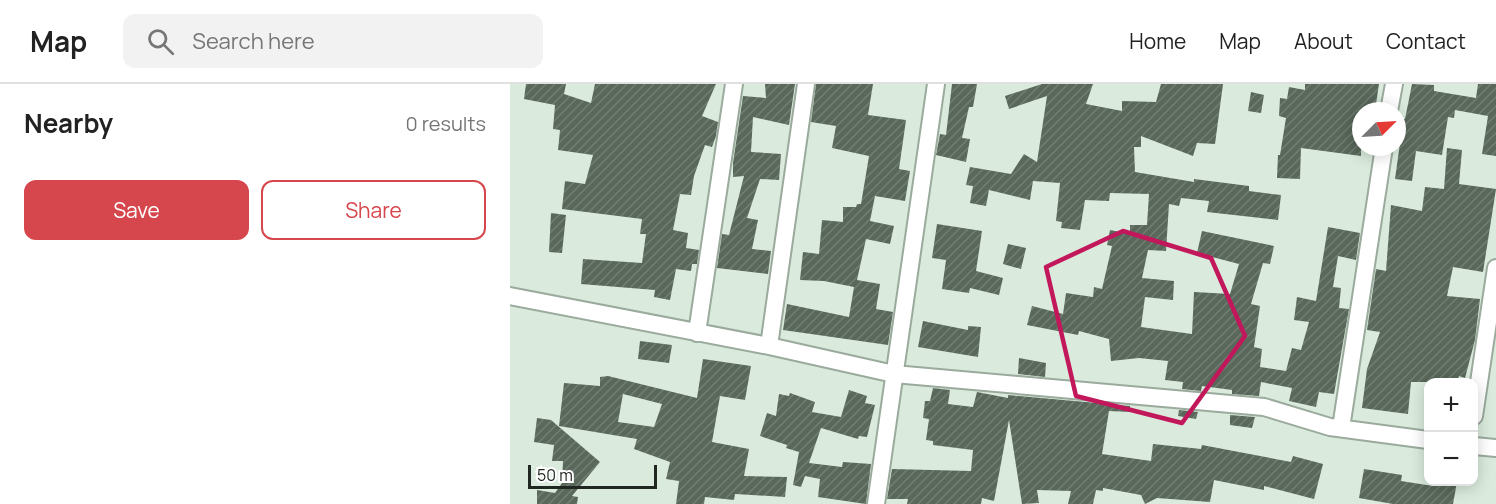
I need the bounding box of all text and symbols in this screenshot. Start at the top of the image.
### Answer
search box [123,14,543,68]
text: Map [30,22,87,60]
icon: search [144,25,177,58]
text: Search here [192,26,315,56]
text: Home [1129,27,1186,55]
text: Map [1219,27,1261,55]
text: About [1294,27,1353,55]
text: Contact [1386,27,1466,55]
north arrow [1352,102,1406,156]
text: Nearby [24,105,113,141]
text: 0 results [406,110,486,137]
button: Save [24,180,249,240]
button: Share [261,180,486,240]
map controls [1424,378,1478,486]
button: + [1424,378,1478,432]
button: − [1424,432,1478,486]
scale bar [528,462,657,490]
text: 50 m [537,464,573,486]

